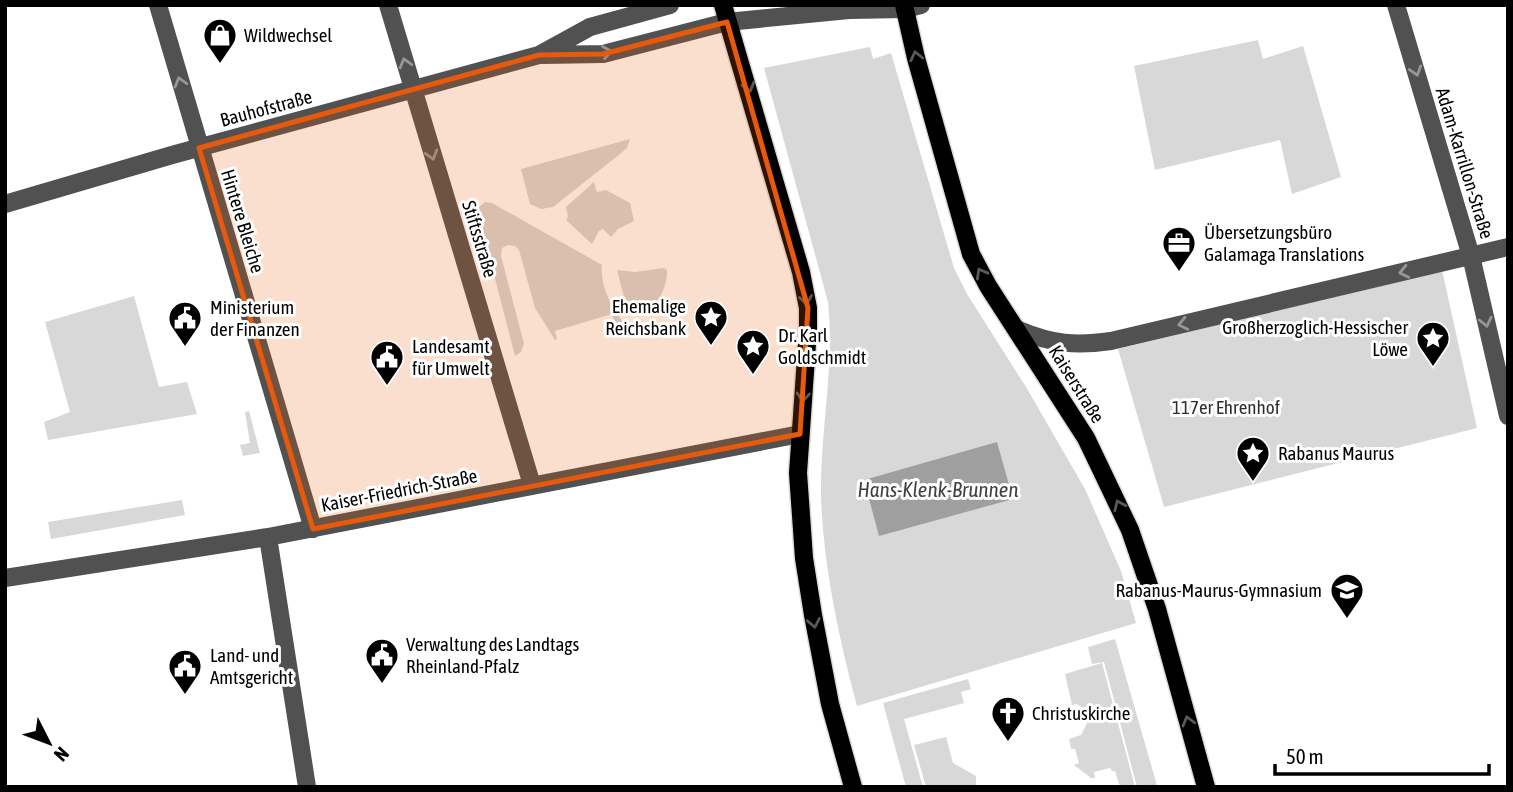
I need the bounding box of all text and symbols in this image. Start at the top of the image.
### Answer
shop icon: Wildwechsel [201,16,239,65]
place label: Wildwechsel [244,24,332,46]
one-way arrow [601,45,613,60]
one-way arrow [910,50,924,62]
one-way arrow [399,57,413,69]
one-way arrow [1407,64,1422,76]
one-way arrow [174,76,189,88]
one-way arrow [740,81,755,93]
street label: Bauhofstraße [218,85,314,131]
street label: Adam-Karrillon-Straße [1432,85,1498,241]
one-way arrow [424,148,439,160]
street label: Hintere Bleiche [217,167,269,275]
street label: Stiftsstraße [458,198,502,280]
place label: Übersetzungsbüro Galamaga Translations [1204,221,1365,265]
office icon: Übersetzungsbüro Galamaga Translations [1160,224,1198,273]
one-way arrow [1398,264,1410,278]
one-way arrow [976,268,989,280]
one-way arrow [798,294,813,306]
place label: Ehemalige Reichsbank [605,295,687,339]
place label: Ministerium der Finanzen [210,296,300,340]
place icon: Ehemalige Reichsbank [692,298,730,347]
public building icon: Ministerium der Finanzen [166,299,204,348]
one-way arrow [1177,316,1189,330]
place label: Großherzoglich-Hessischer Löwe [1222,316,1408,360]
one-way arrow [1478,316,1492,328]
place icon: Großherzoglich-Hessischer Löwe [1414,319,1452,368]
place label: Dr. Karl Goldschmidt [778,324,866,368]
place icon: Dr. Karl Goldschmidt [734,327,772,376]
place label: Landesamt für Umwelt [412,335,490,379]
public building icon: Landesamt für Umwelt [368,338,406,387]
street label: Kaiserstraße [1045,341,1109,427]
one-way arrow [796,392,811,403]
park label: 117er Ehrenhof [1172,396,1280,418]
place icon: Rabanus Maurus [1234,434,1272,483]
place label: Rabanus Maurus [1278,442,1394,464]
street label: Kaiser-Friedrich-Straße [319,464,479,516]
water label: Hans-Klenk-Brunnen [858,477,1018,501]
one-way arrow [1113,500,1127,512]
school or university icon: Rabanus-Maurus-Gymnasium [1328,571,1366,620]
place label: Rabanus-Maurus-Gymnasium [1115,579,1322,601]
one-way arrow [806,617,821,629]
place label: Verwaltung des Landtags Rheinland-Pfalz [406,633,579,677]
public building icon: Verwaltung des Landtags Rheinland-Pfalz [363,636,401,685]
place label: Land- und Amtsgericht [210,644,293,688]
public building icon: Land- und Amtsgericht [166,647,204,696]
church icon: Christuskirche [989,694,1027,743]
place label: Christuskirche [1032,702,1130,724]
north arrow [14,708,84,778]
one-way arrow [1182,715,1197,727]
scale bar [1275,732,1488,776]
text: N [50,743,74,766]
text: 50 m [1286,744,1324,768]

